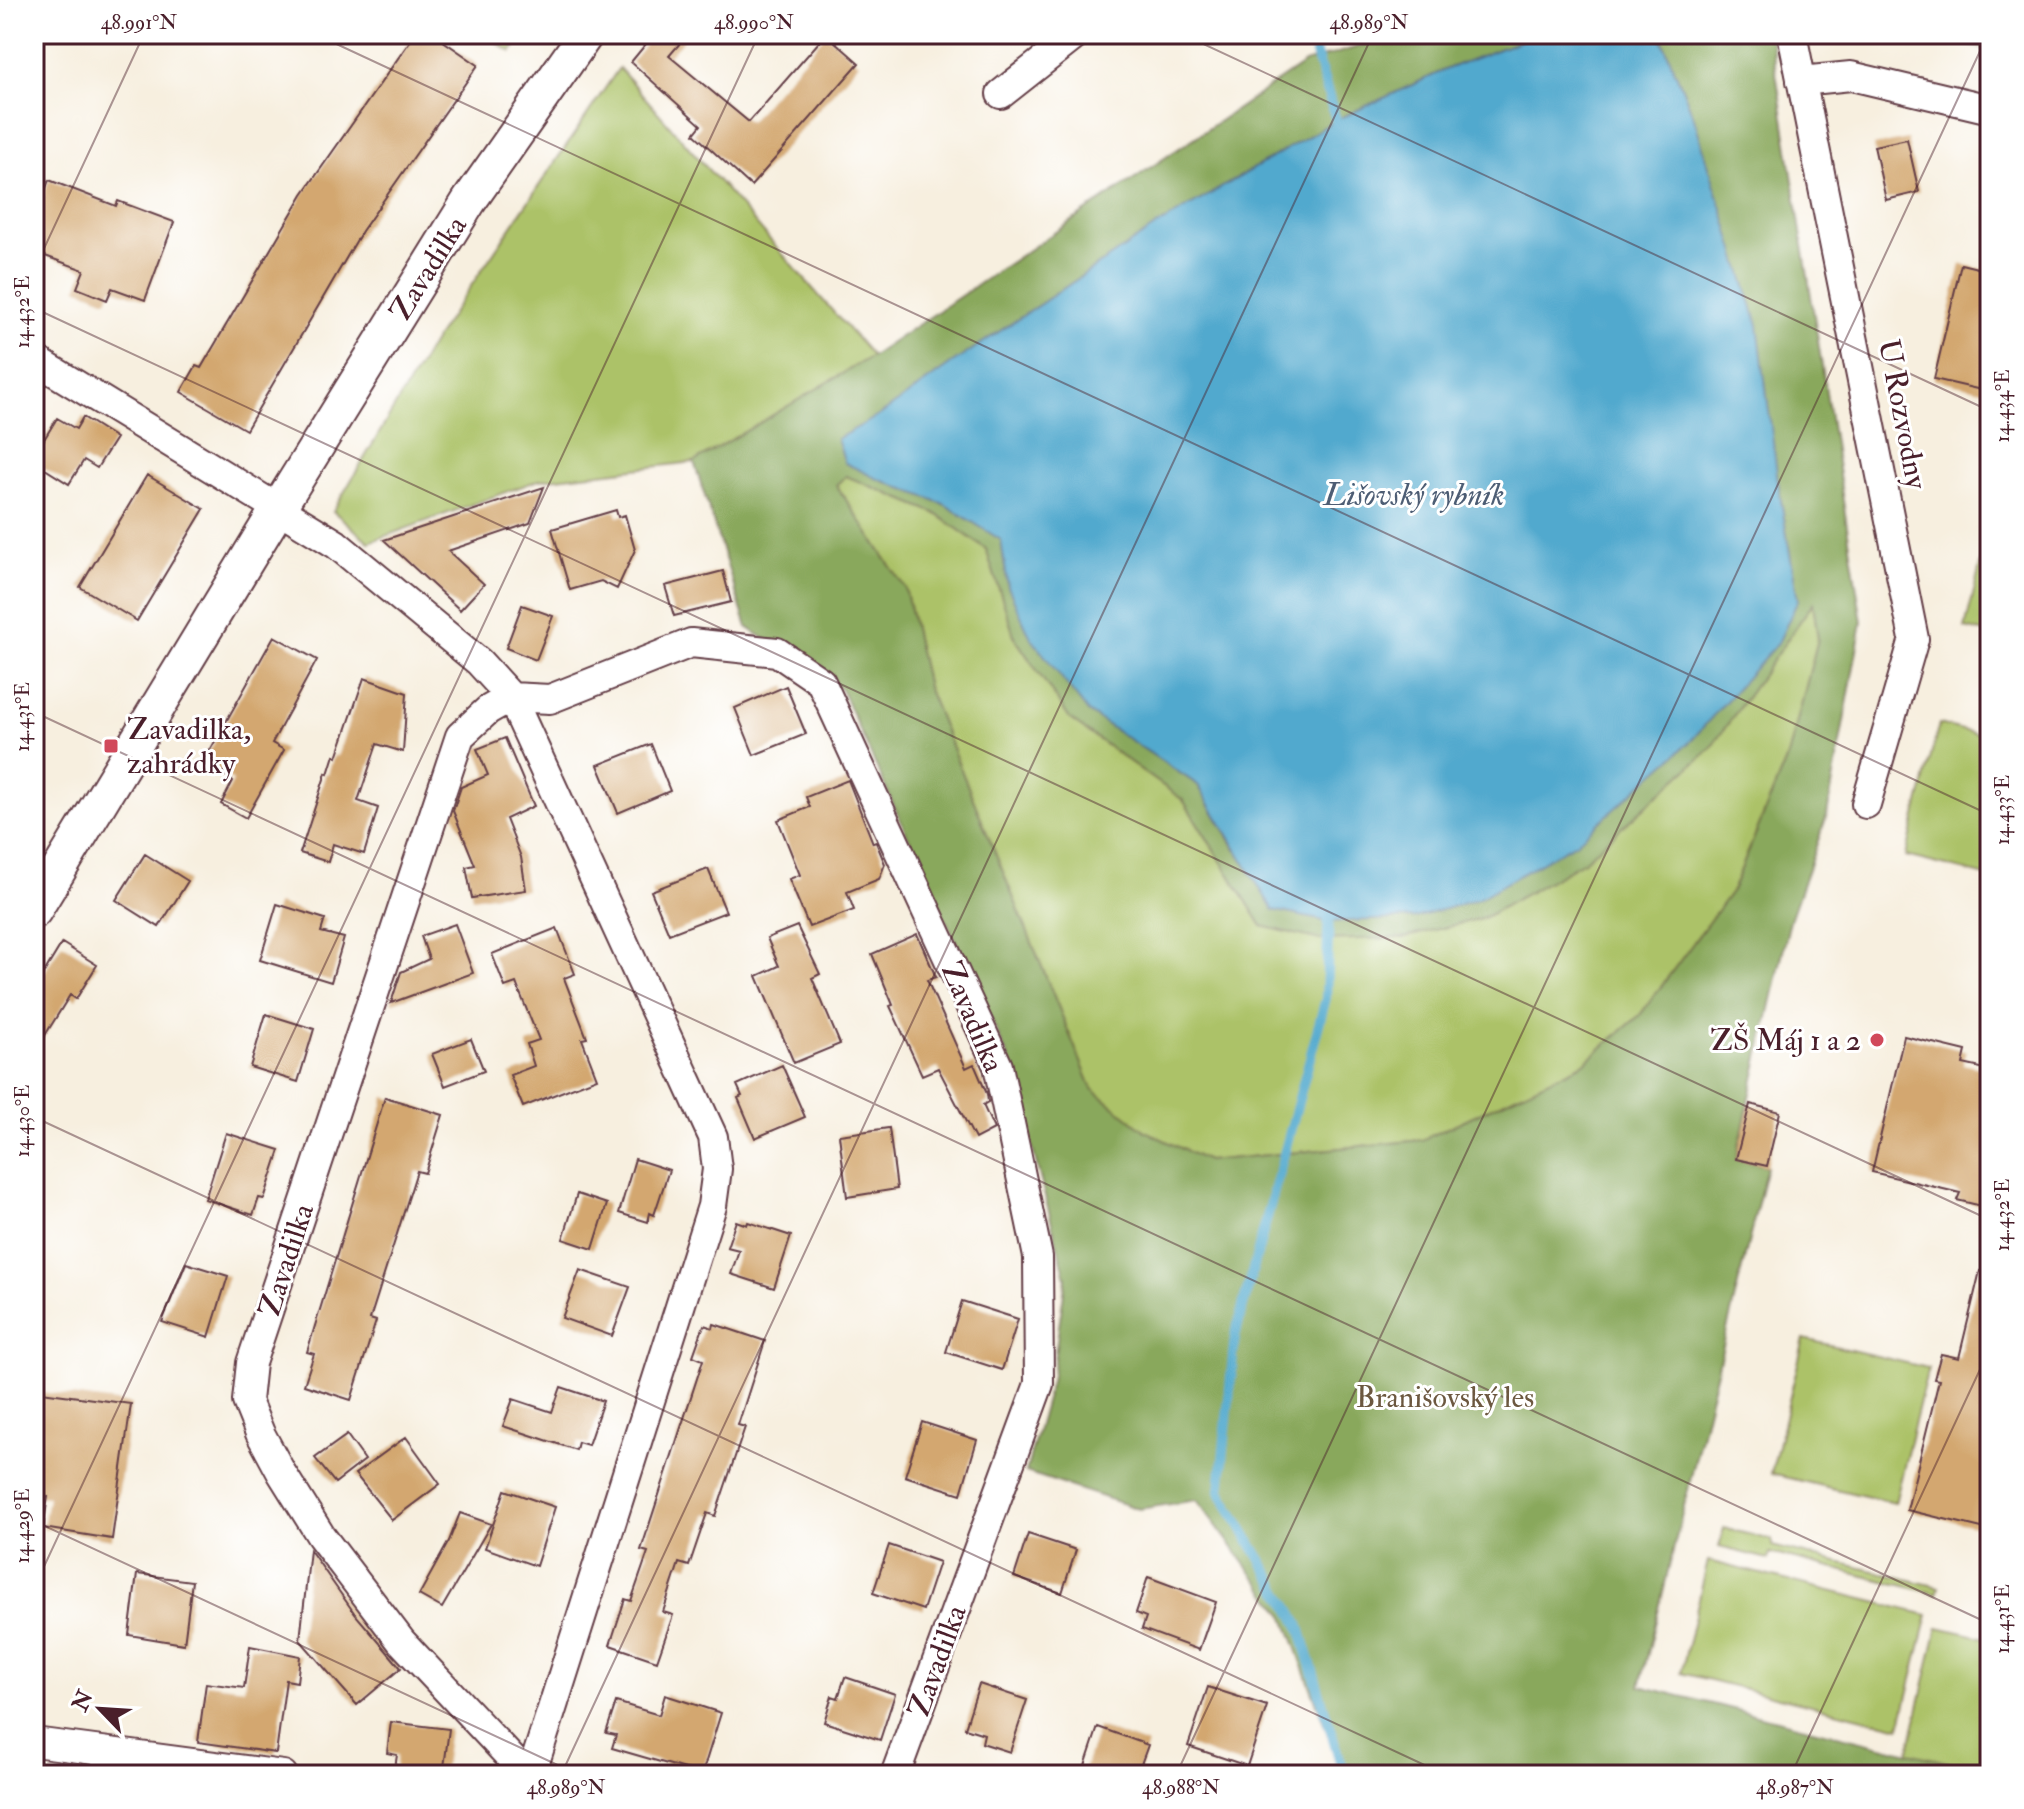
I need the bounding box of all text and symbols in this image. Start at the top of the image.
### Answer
text: 48.991°N [101,10,177,35]
text: 48.990°N [714,10,794,35]
text: 48.989°N [1330,10,1409,35]
street label: Zavadilka [382,209,475,327]
text: 14.432°E [10,276,35,348]
street label: U Rozvodny [1870,336,1935,493]
text: 14.434°E [1990,369,2015,443]
water label: Lišovský rybník [1321,475,1505,515]
text: 14.431°E [10,682,35,752]
place label: Zavadilka, zahrádky [127,711,251,782]
marker: Zavadilka, zahrádky [102,737,120,755]
text: 14.433°E [1990,775,2015,845]
street label: Zavadilka [933,956,1013,1079]
place label: ZŠ Máj 1 a 2 [1710,1022,1861,1059]
marker: ZŠ Máj 1 a 2 [1868,1031,1886,1049]
text: 14.430°E [10,1085,35,1157]
text: 14.432°E [1990,1179,2015,1251]
street label: Zavadilka [251,1198,322,1321]
park label: Branišovský les [1356,1379,1534,1416]
text: 14.429°E [10,1488,35,1564]
text: 14.431°E [1990,1584,2015,1654]
street label: Zavadilka [900,1600,975,1722]
north arrow [60,1669,140,1749]
text: N [66,1686,100,1717]
text: 48.989°N [527,1775,606,1800]
text: 48.988°N [1142,1775,1220,1800]
text: 48.987°N [1756,1775,1834,1800]

